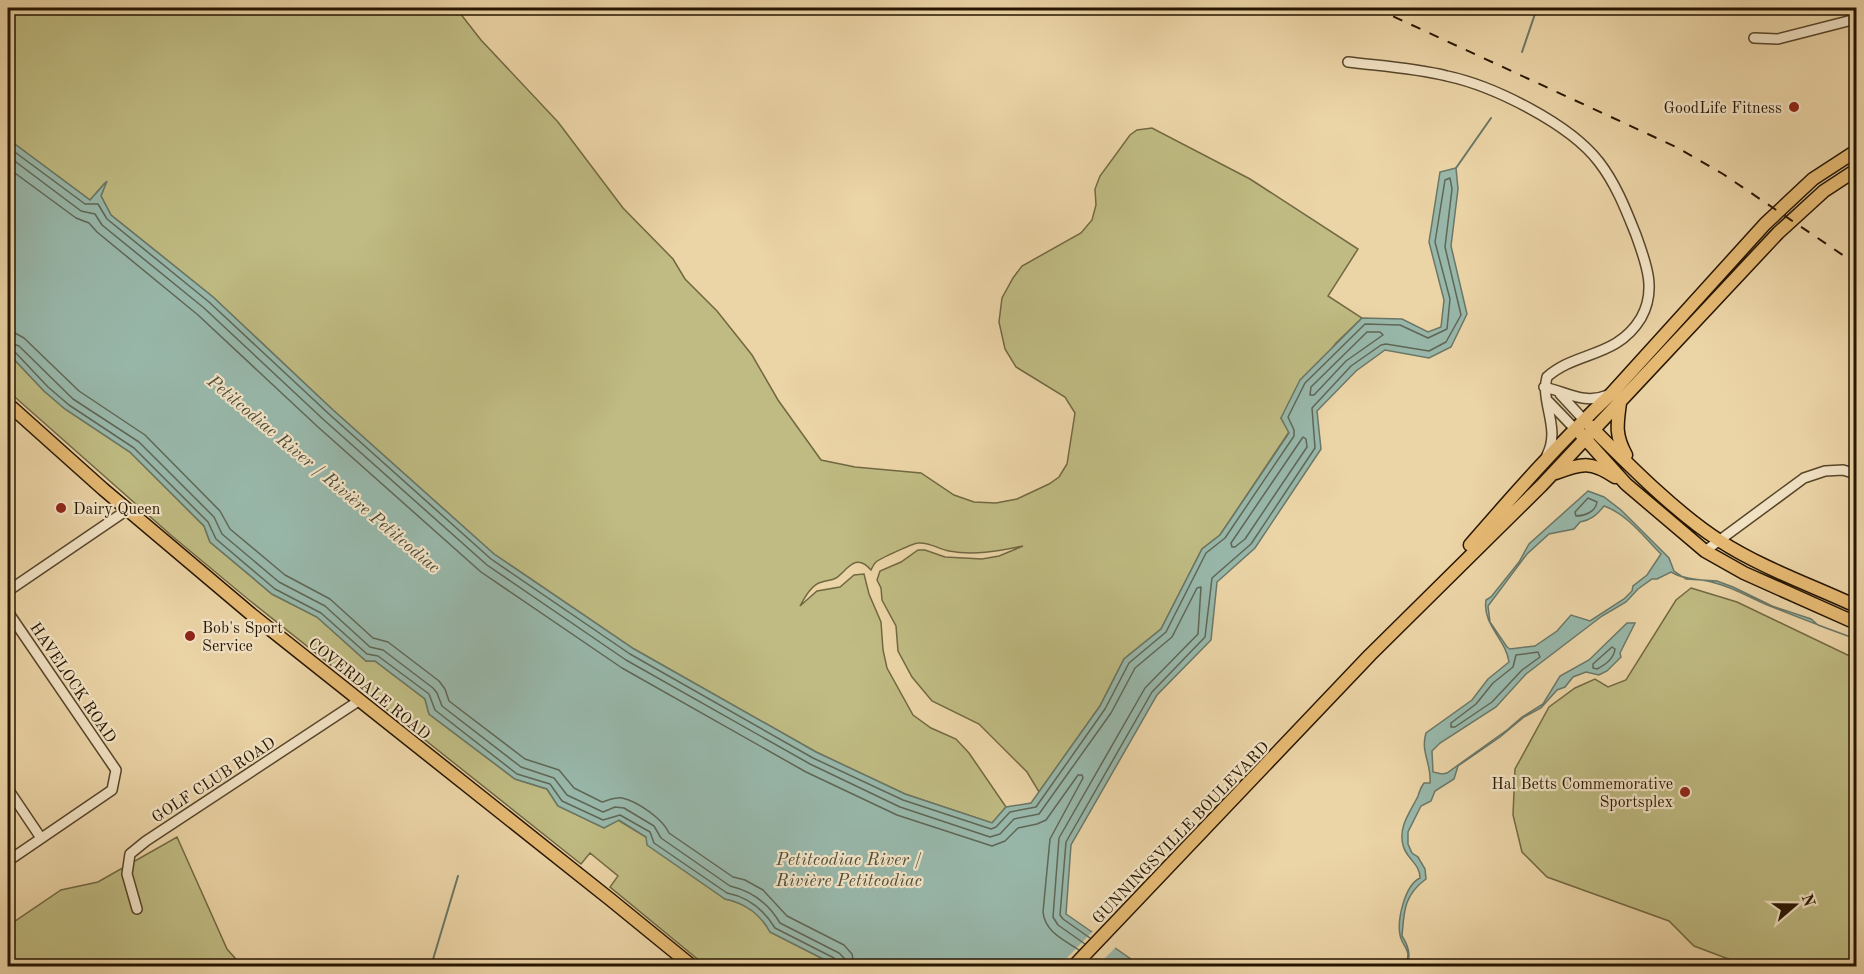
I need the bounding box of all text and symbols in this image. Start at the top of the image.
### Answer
marker: GoodLife Fitness [1787,100,1801,114]
place label: GoodLife Fitness [1663,101,1782,117]
water label: Petitcodiac River / Rivière Petitcodiac [203,372,443,577]
marker: Dairy Queen [54,501,68,515]
place label: Dairy Queen [73,502,161,518]
street label: HAVELOCK ROAD [26,620,118,746]
place label: Bob's Sport Service [202,621,283,655]
marker: Bob's Sport Service [183,629,197,643]
street label: COVERDALE ROAD [305,636,433,744]
street label: GOLF CLUB ROAD [150,735,279,826]
street label: GUNNINGSVILLE BOULEVARD [1090,739,1273,928]
place label: Hal Betts Commemorative Sportsplex [1491,777,1673,811]
marker: Hal Betts Commemorative Sportsplex [1678,785,1692,799]
water label: Petitcodiac River / Rivière Petitcodiac [775,851,922,890]
north arrow [1765,875,1825,935]
text: N [1798,892,1817,910]

